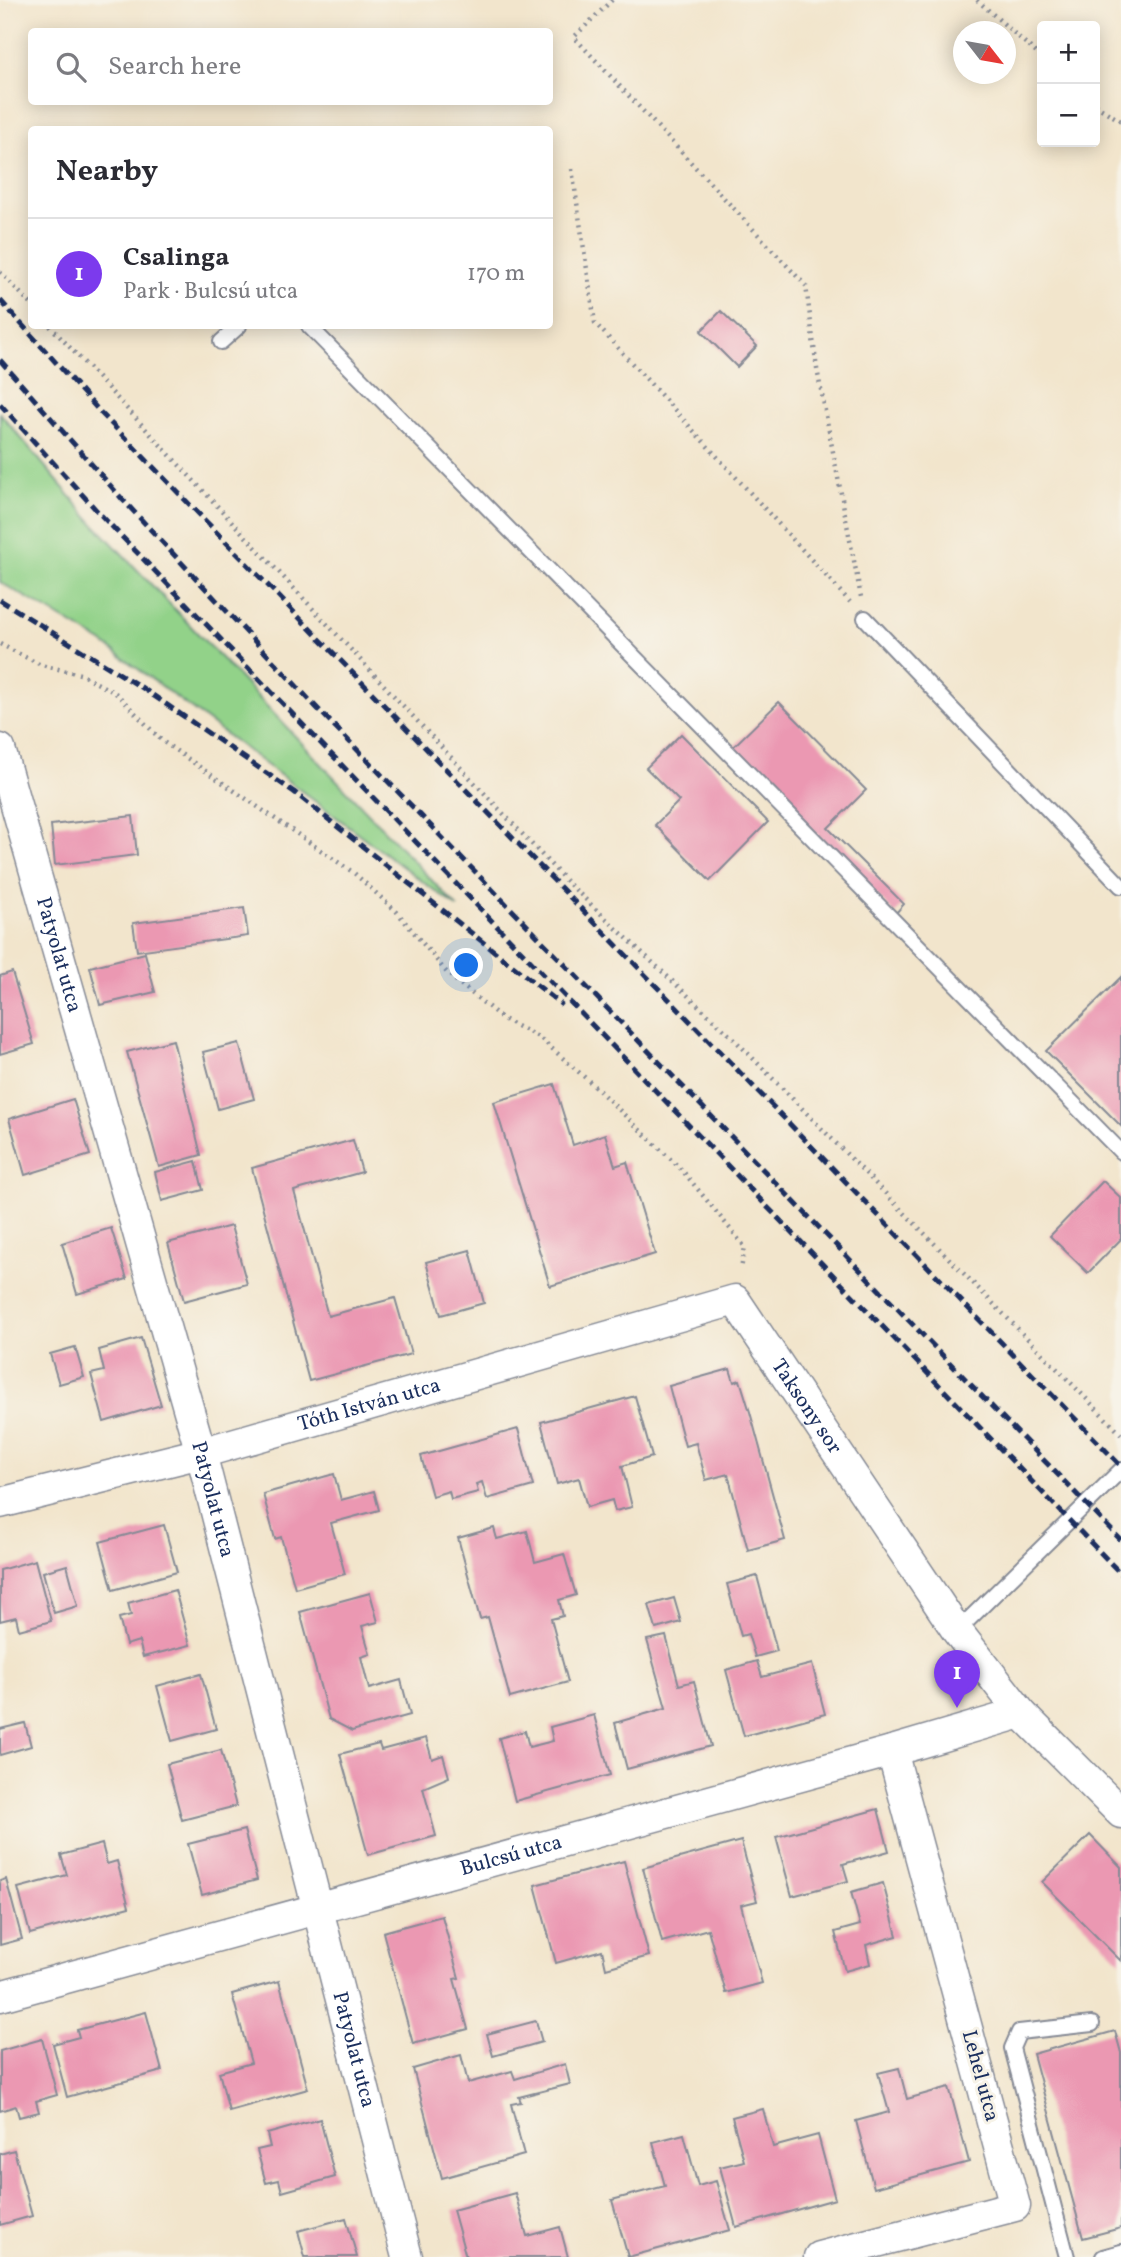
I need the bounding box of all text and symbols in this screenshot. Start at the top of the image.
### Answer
north arrow [953,21,1016,84]
map controls [1037,21,1100,147]
button: + [1037,21,1100,84]
search box [28,28,553,105]
icon: search [52,48,90,86]
text: Search here [108,49,241,85]
button: − [1037,84,1100,147]
text: Nearby [56,151,158,193]
text: Csalinga [123,240,230,276]
text: 1 [74,258,84,290]
text: 170 m [467,258,525,290]
text: Park · Bulcsú utca [123,276,298,308]
street label: Patyolat utca [29,894,89,1016]
your location [449,948,483,982]
street label: Taksony sor [764,1353,849,1460]
street label: Tóth István utca [294,1371,444,1439]
street label: Patyolat utca [184,1438,242,1560]
pin: 1 [934,1650,980,1708]
street label: Bulcsú utca [457,1828,565,1883]
street label: Patyolat utca [325,1988,383,2111]
street label: Lehel utca [954,2027,1006,2125]

